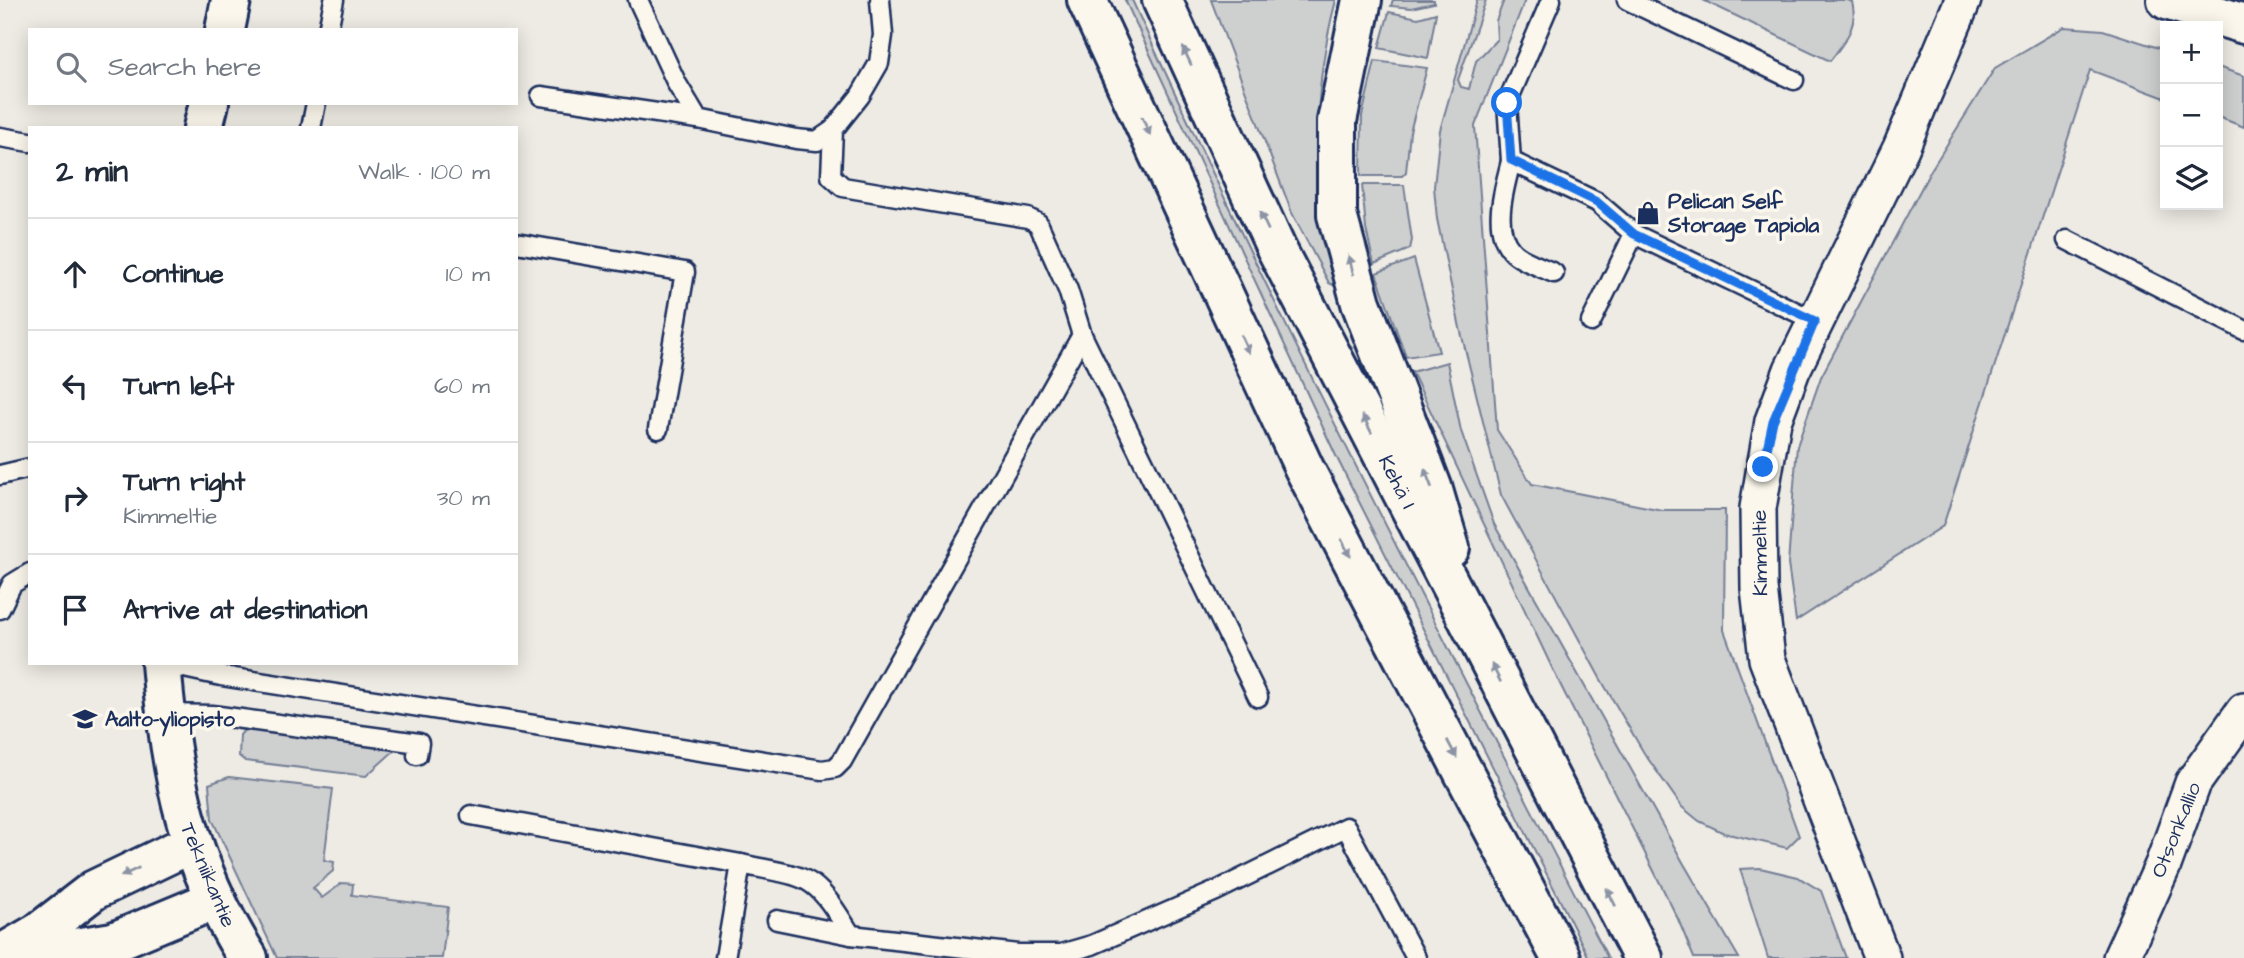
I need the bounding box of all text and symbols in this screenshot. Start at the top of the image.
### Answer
map controls [2160,21,2223,210]
button: + [2160,21,2223,84]
search box [28,28,518,105]
one-way arrow [1181,45,1192,66]
icon: search [52,48,90,86]
text: Search here [108,49,261,85]
button: − [2160,84,2223,147]
route start [1491,87,1522,118]
one-way arrow [1140,116,1152,136]
button: layers [2160,147,2223,210]
text: 2 min [56,151,128,193]
text: Walk · 100 m [358,156,490,188]
place label: Pelican Self Storage Tapiola [1667,187,1819,242]
shop icon: Pelican Self Storage Tapiola [1634,199,1662,227]
one-way arrow [1258,211,1269,232]
one-way arrow [1345,253,1356,275]
icon: ahead [56,255,94,293]
text: Continue [123,256,224,292]
text: 10 m [445,258,490,290]
one-way arrow [1239,334,1251,354]
icon: left [56,367,94,405]
text: Turn left [123,368,234,404]
text: 60 m [434,370,490,402]
one-way arrow [1362,414,1373,434]
street label: Kehä I [1371,450,1423,514]
route end [1747,451,1778,482]
text: Turn right [123,464,245,500]
one-way arrow [1423,468,1434,489]
icon: right [56,479,94,517]
text: 30 m [437,482,490,514]
text: Kimmeltie [123,500,218,532]
street label: Kimmeltie [1745,510,1775,596]
one-way arrow [1340,538,1351,558]
icon: arrive [56,591,94,629]
text: Arrive at destination [123,592,368,628]
one-way arrow [1490,663,1502,683]
school or university icon: Aalto-yliopisto [71,705,99,733]
place label: Aalto-yliopisto [105,705,235,737]
one-way arrow [1446,739,1458,759]
street label: Otsonkallio [2144,778,2208,882]
street label: Tekniikantie [173,818,243,932]
one-way arrow [120,867,140,878]
one-way arrow [1606,887,1617,907]

